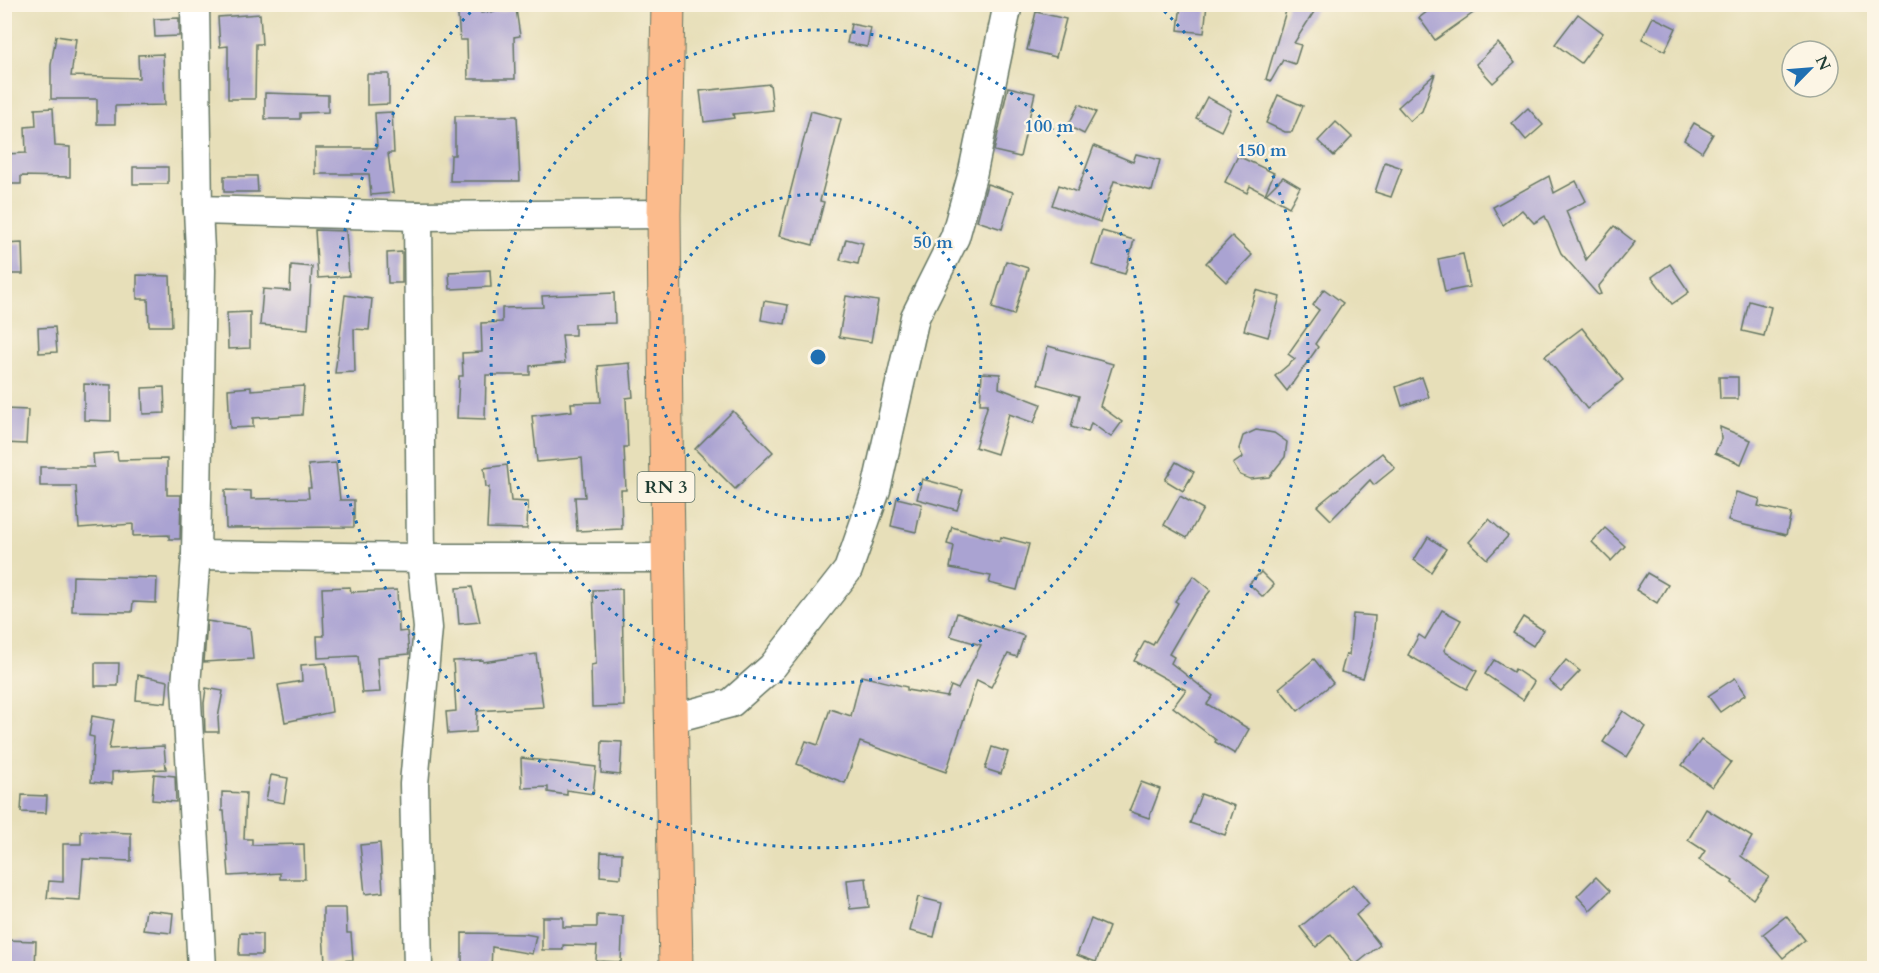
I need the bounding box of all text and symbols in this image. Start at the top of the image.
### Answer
north arrow [1780,39,1840,99]
text: N [1810,52,1836,74]
text: 100 m [1024,114,1074,139]
text: 150 m [1237,138,1287,163]
text: 50 m [913,230,953,255]
centre of rings [808,347,828,367]
road number: RN 3 [638,472,694,502]

